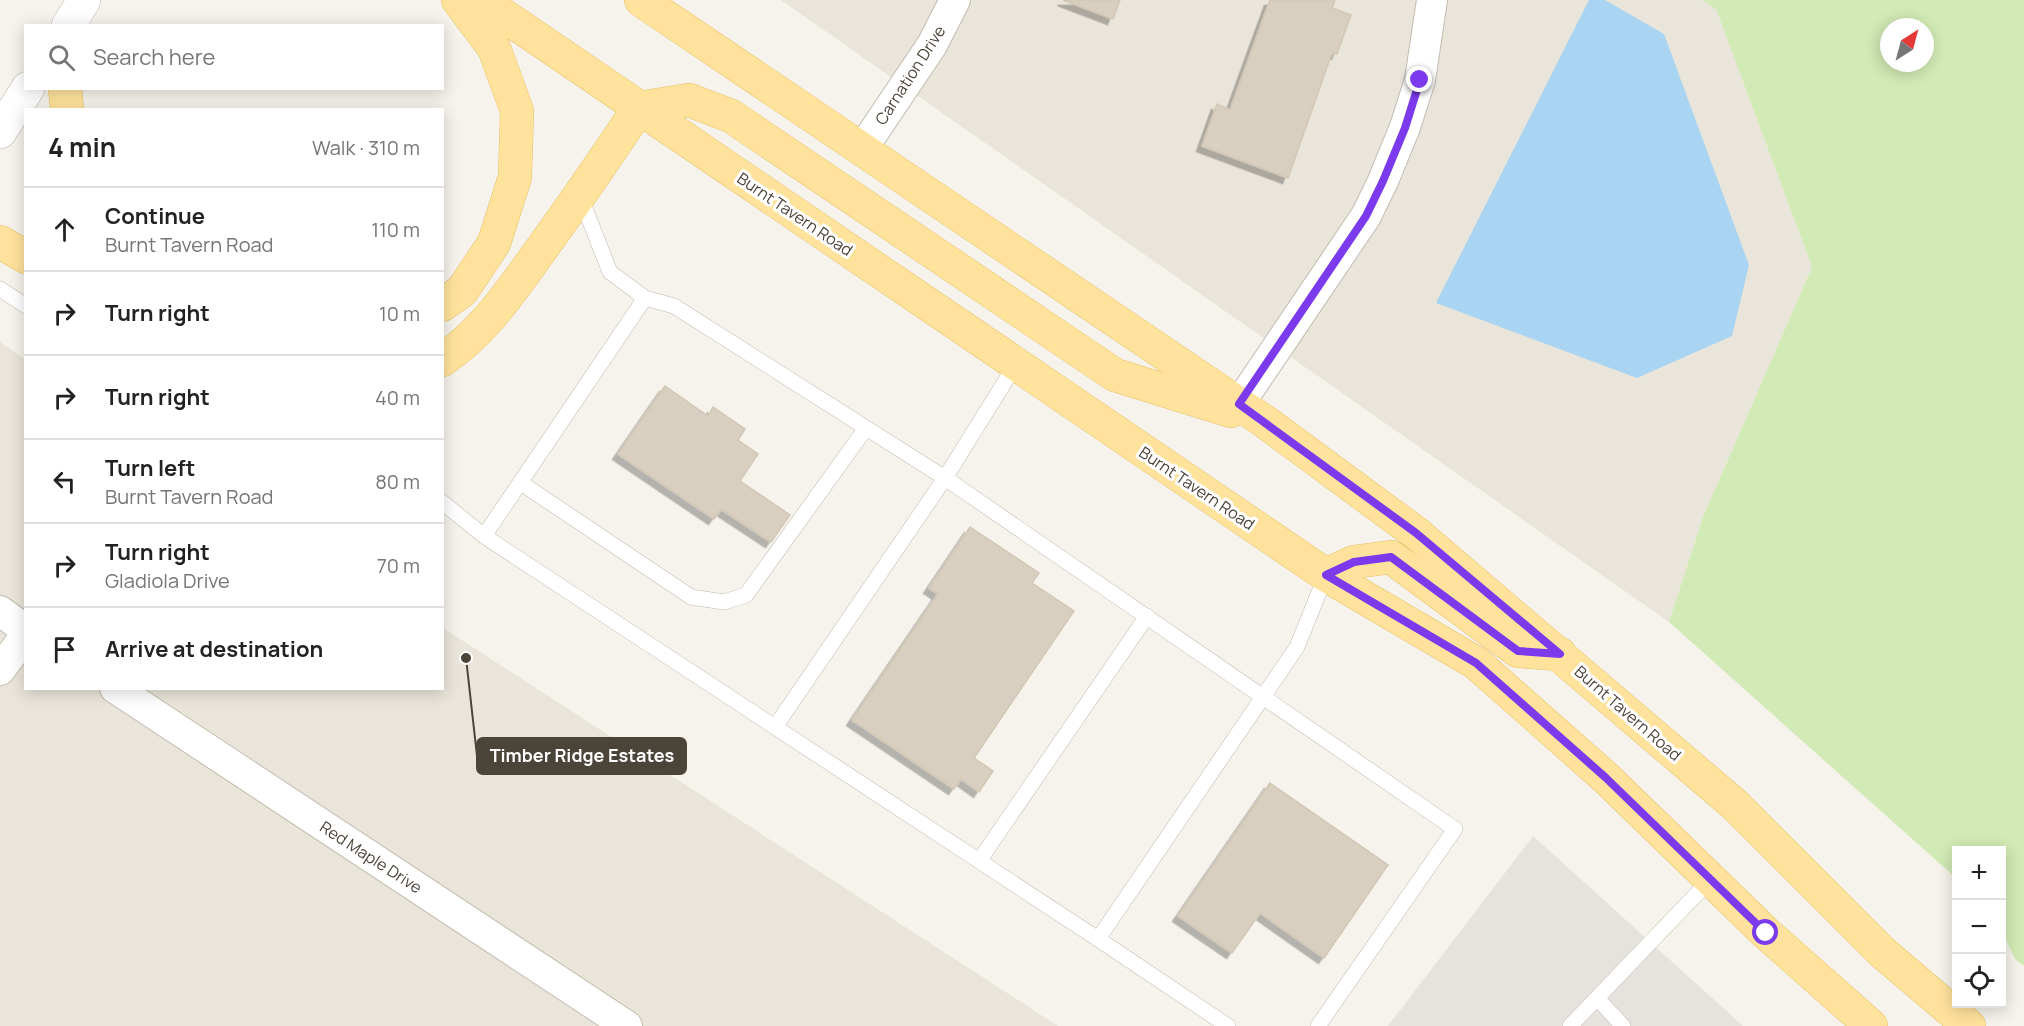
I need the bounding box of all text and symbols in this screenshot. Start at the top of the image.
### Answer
north arrow [1880,18,1934,72]
street label: Carnation Drive [870,21,950,129]
search box [24,24,444,90]
icon: search [45,41,78,74]
text: Search here [93,42,215,72]
route end [1406,66,1432,92]
text: 4 min [48,129,116,165]
text: Walk · 310 m [312,134,420,161]
street label: Burnt Tavern Road [733,167,857,261]
text: Continue [105,201,205,231]
icon: ahead [48,213,81,246]
text: 110 m [371,216,420,243]
text: Burnt Tavern Road [105,231,273,258]
icon: right [48,297,81,330]
text: Turn right [105,298,210,328]
text: 10 m [379,300,420,327]
icon: right [48,381,81,414]
text: Turn right [105,382,210,412]
text: 40 m [375,384,420,411]
street label: Burnt Tavern Road [1135,441,1259,535]
text: Turn left [105,453,195,483]
icon: left [48,465,81,498]
text: 80 m [375,468,420,495]
text: Burnt Tavern Road [105,483,273,510]
text: Turn right [105,537,210,567]
icon: right [48,549,81,582]
text: 70 m [377,552,420,579]
text: Gladiola Drive [105,567,230,594]
icon: arrive [48,633,81,666]
text: Arrive at destination [105,634,323,664]
street label: Burnt Tavern Road [1570,661,1686,765]
callout: Timber Ridge Estates [477,738,686,774]
text: Timber Ridge Estates [490,743,675,767]
street label: Red Maple Drive [316,816,426,898]
map controls [1952,846,2006,1008]
button: + [1952,846,2006,900]
button: − [1952,900,2006,954]
route start [1752,919,1778,945]
button: locate [1952,954,2006,1008]

